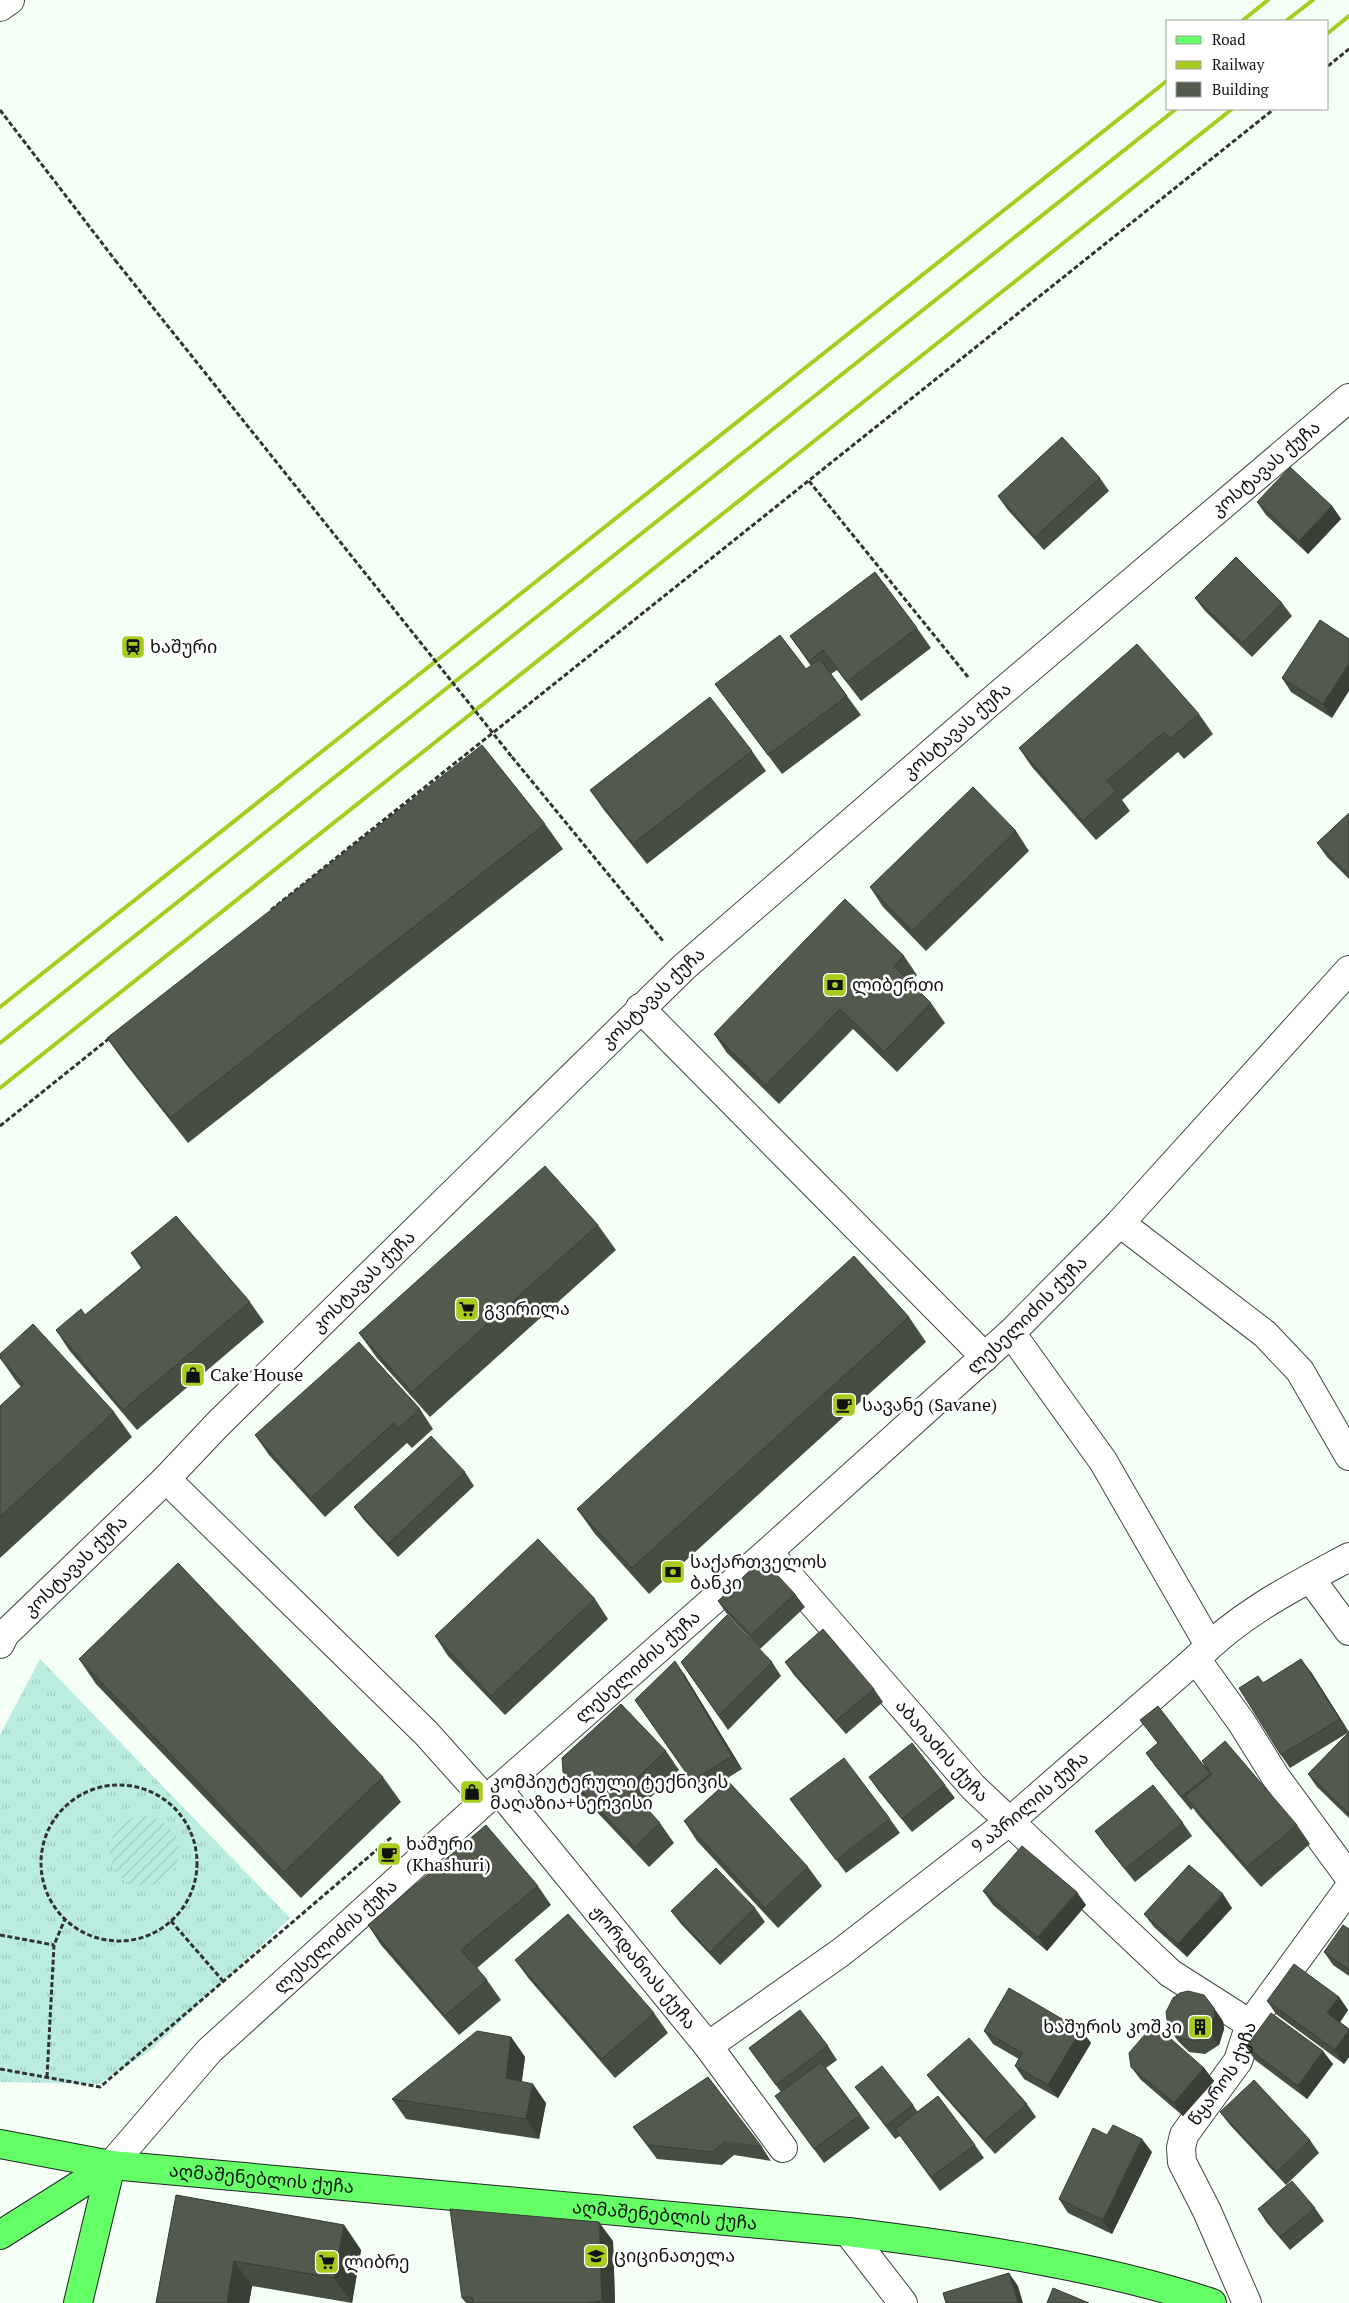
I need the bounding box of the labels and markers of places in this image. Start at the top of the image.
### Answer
station icon: ხაშური [120,634,146,660]
place label: ხაშური [150,634,217,658]
bank icon: ლიბერთი [822,972,848,998]
place label: ლიბერთი [852,972,944,996]
supermarket icon: გვირილა [454,1296,480,1322]
place label: გვირილა [484,1296,570,1320]
shop icon: Cake House [180,1362,206,1388]
place label: Cake House [210,1362,303,1386]
cafe icon: სავანე (Savane) [831,1392,857,1418]
place label: სავანე (Savane) [862,1392,997,1416]
place label: საქართველოს ბანკი [690,1549,827,1594]
bank icon: საქართველოს ბანკი [660,1559,686,1585]
place label: კომპიუტერული ტექნიკის მაღაზია+სერვისი [490,1769,728,1814]
shop icon: კომპიუტერული ტექნიკის მაღაზია+სერვისი [459,1779,485,1805]
place label: ხაშური (Khashuri) [406,1831,491,1876]
cafe icon: ხაშური (Khashuri) [376,1841,402,1867]
place label: ხაშურის კოშკი [1043,2014,1182,2038]
building icon: ხაშურის კოშკი [1187,2014,1213,2040]
school or university icon: ციცინათელა [583,2243,609,2269]
place label: ციცინათელა [614,2243,735,2267]
supermarket icon: ლიბრე [314,2249,340,2275]
place label: ლიბრე [344,2249,410,2273]

